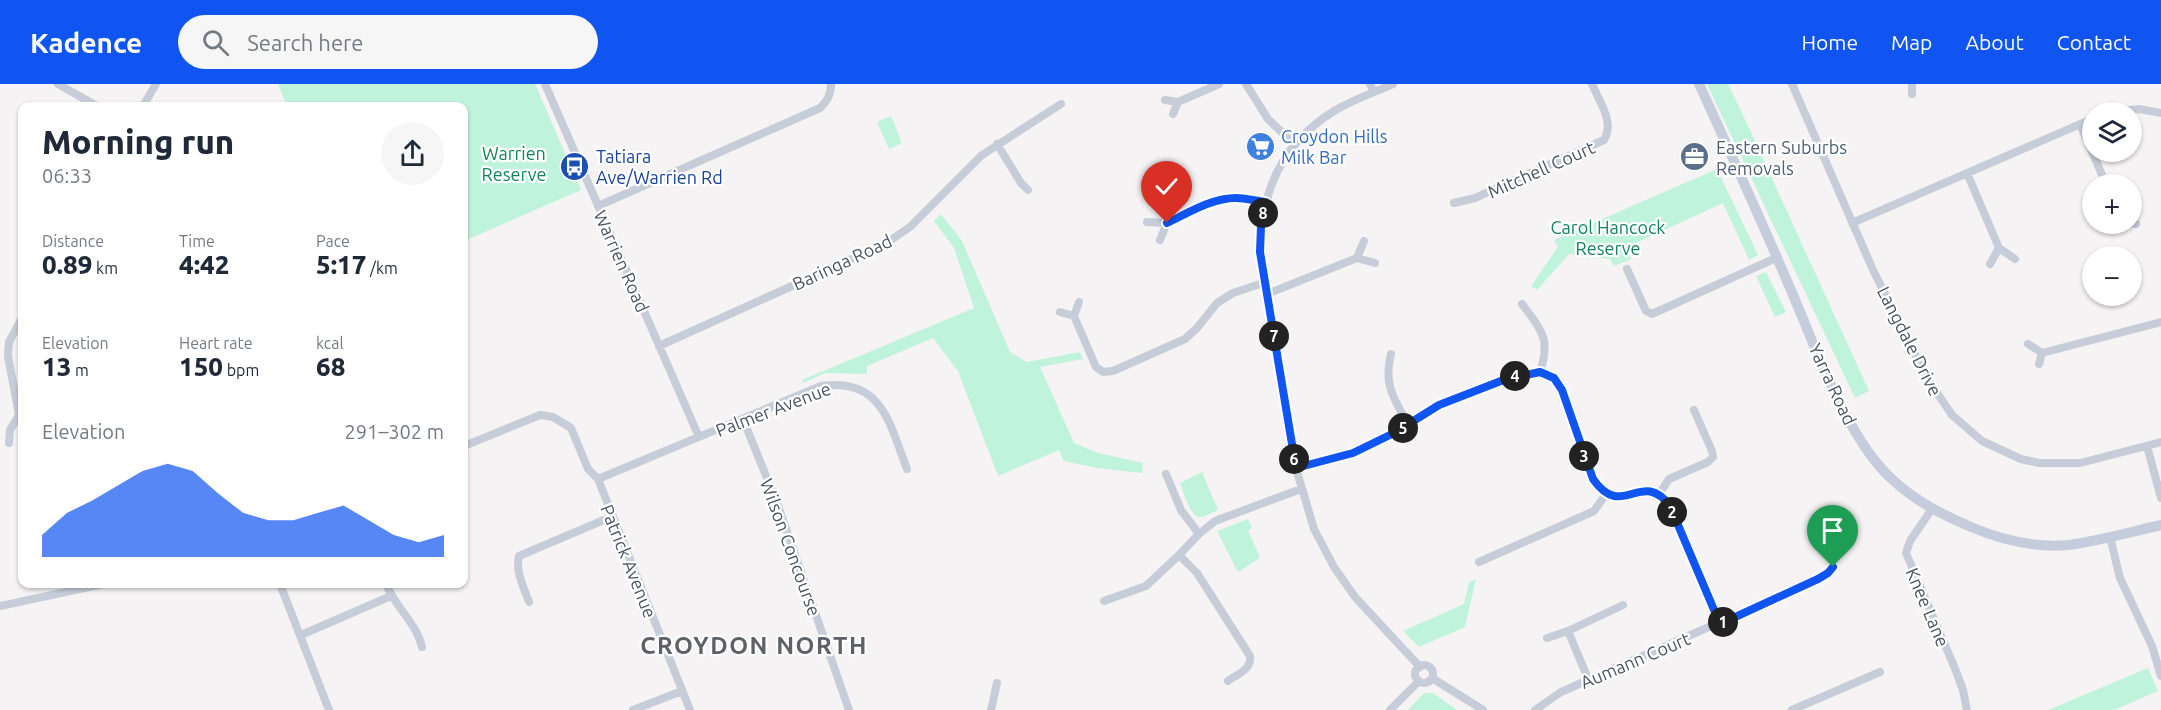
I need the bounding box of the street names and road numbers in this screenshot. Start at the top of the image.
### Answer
street label: Mitchell Court [1484,136,1598,202]
street label: Warrien Road [591,207,653,315]
street label: Baringa Road [789,230,895,294]
street label: Langdale Drive [1874,283,1946,399]
street label: Yarra Road [1805,340,1861,428]
street label: Palmer Avenue [713,378,833,440]
street label: Wilson Concourse [757,476,825,618]
street label: Patrick Avenue [597,501,661,621]
street label: Knee Lane [1902,564,1954,650]
street label: Aumann Court [1577,628,1693,692]

